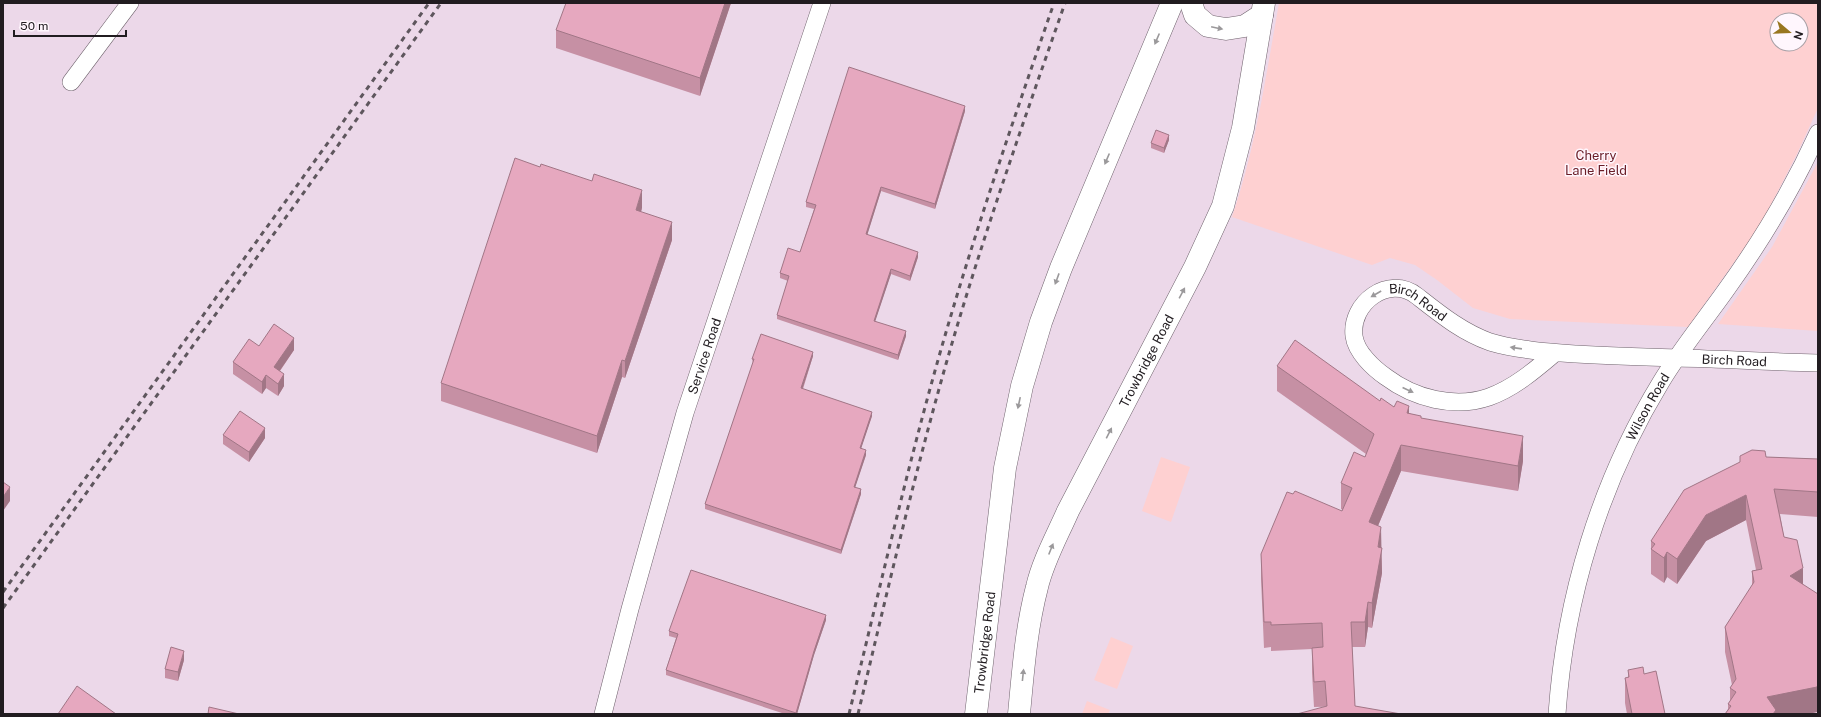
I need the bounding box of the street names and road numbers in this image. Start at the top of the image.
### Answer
street label: Birch Road [1389,281,1450,324]
street label: Trowbridge Road [1116,312,1177,410]
street label: Service Road [685,316,724,396]
street label: Birch Road [1701,352,1767,369]
street label: Wilson Road [1623,370,1673,443]
street label: Trowbridge Road [971,591,998,694]

